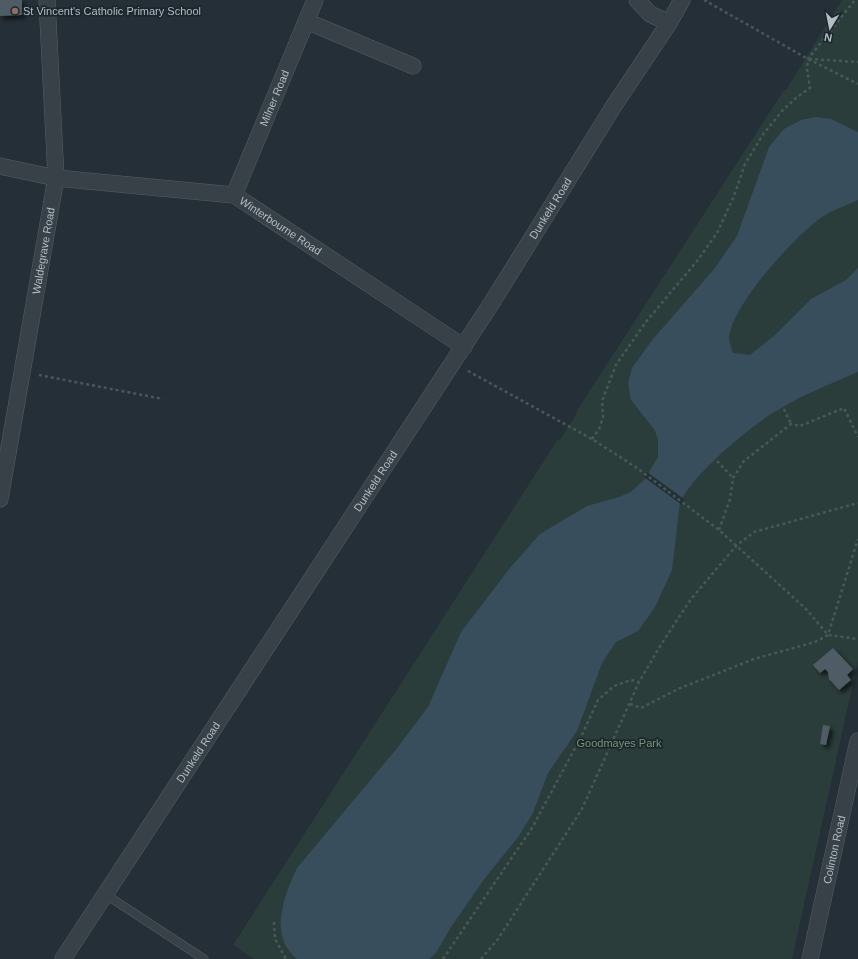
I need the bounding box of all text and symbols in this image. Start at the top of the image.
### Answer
place label: St Vincent's Catholic Primary School [23,5,201,17]
marker: St Vincent's Catholic Primary School [10,6,20,16]
north arrow [810,8,850,48]
text: N [823,31,833,44]
street label: Milner Road [257,68,291,128]
street label: Dunkeld Road [527,176,574,241]
street label: Winterbourne Road [238,194,324,257]
street label: Waldegrave Road [30,206,57,295]
street label: Dunkeld Road [351,449,399,513]
street label: Dunkeld Road [174,720,222,785]
park label: Goodmayes Park [577,737,662,749]
street label: Colinton Road [821,814,847,885]

